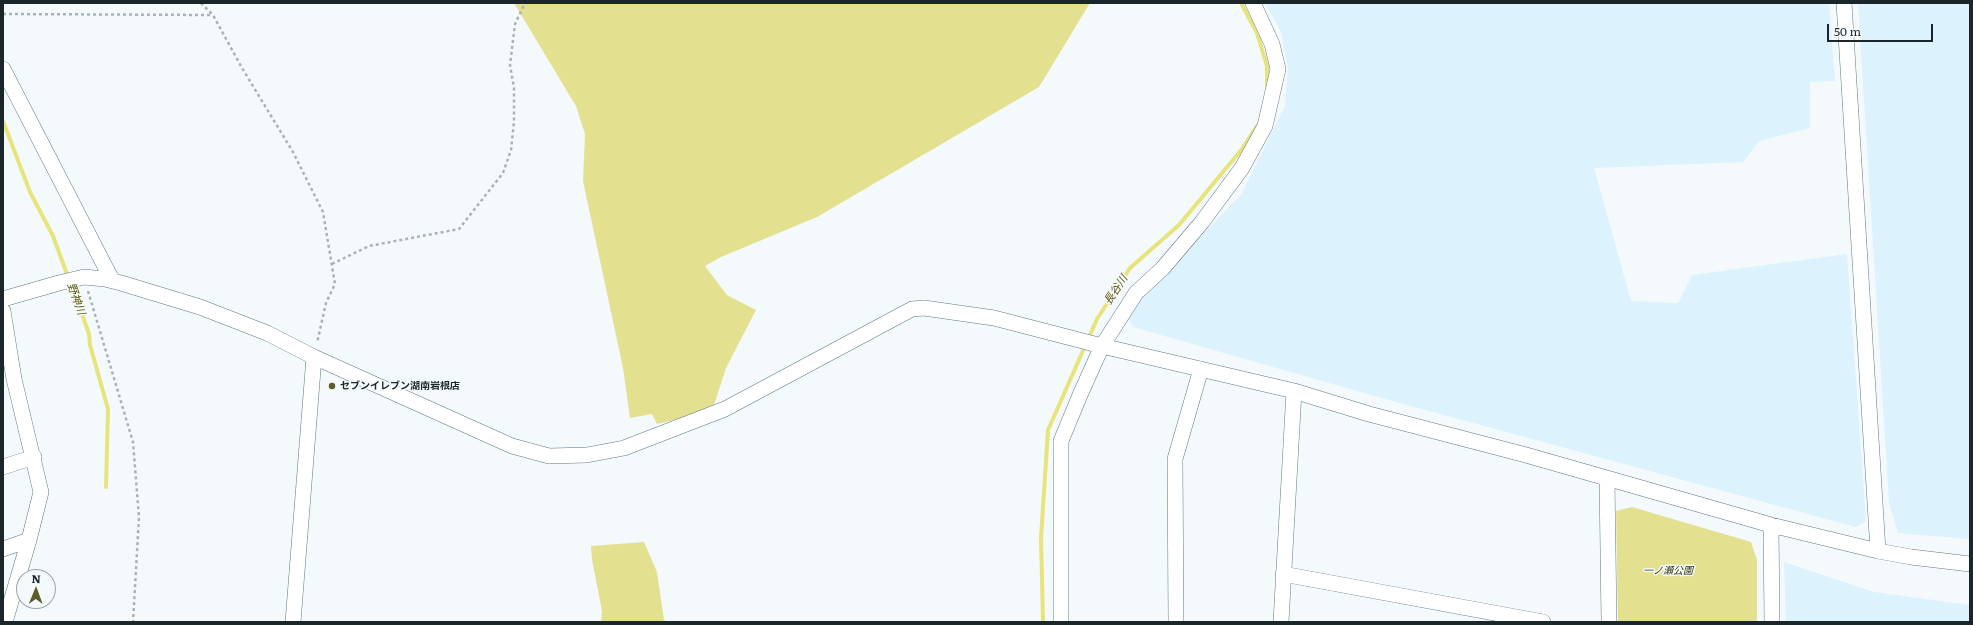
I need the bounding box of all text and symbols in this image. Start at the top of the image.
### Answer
scale bar [1829,16,1935,42]
text: 50 m [1834,22,1861,40]
water label: 長谷川 [1101,273,1131,307]
water label: 野神川 [64,281,88,317]
place label: セブンイレブン湖南岩根店 [340,380,460,392]
marker: セブンイレブン湖南岩根店 [327,381,337,391]
park label: 一ノ瀬公園 [1643,565,1693,577]
north arrow [16,569,56,609]
text: N [31,570,41,586]

